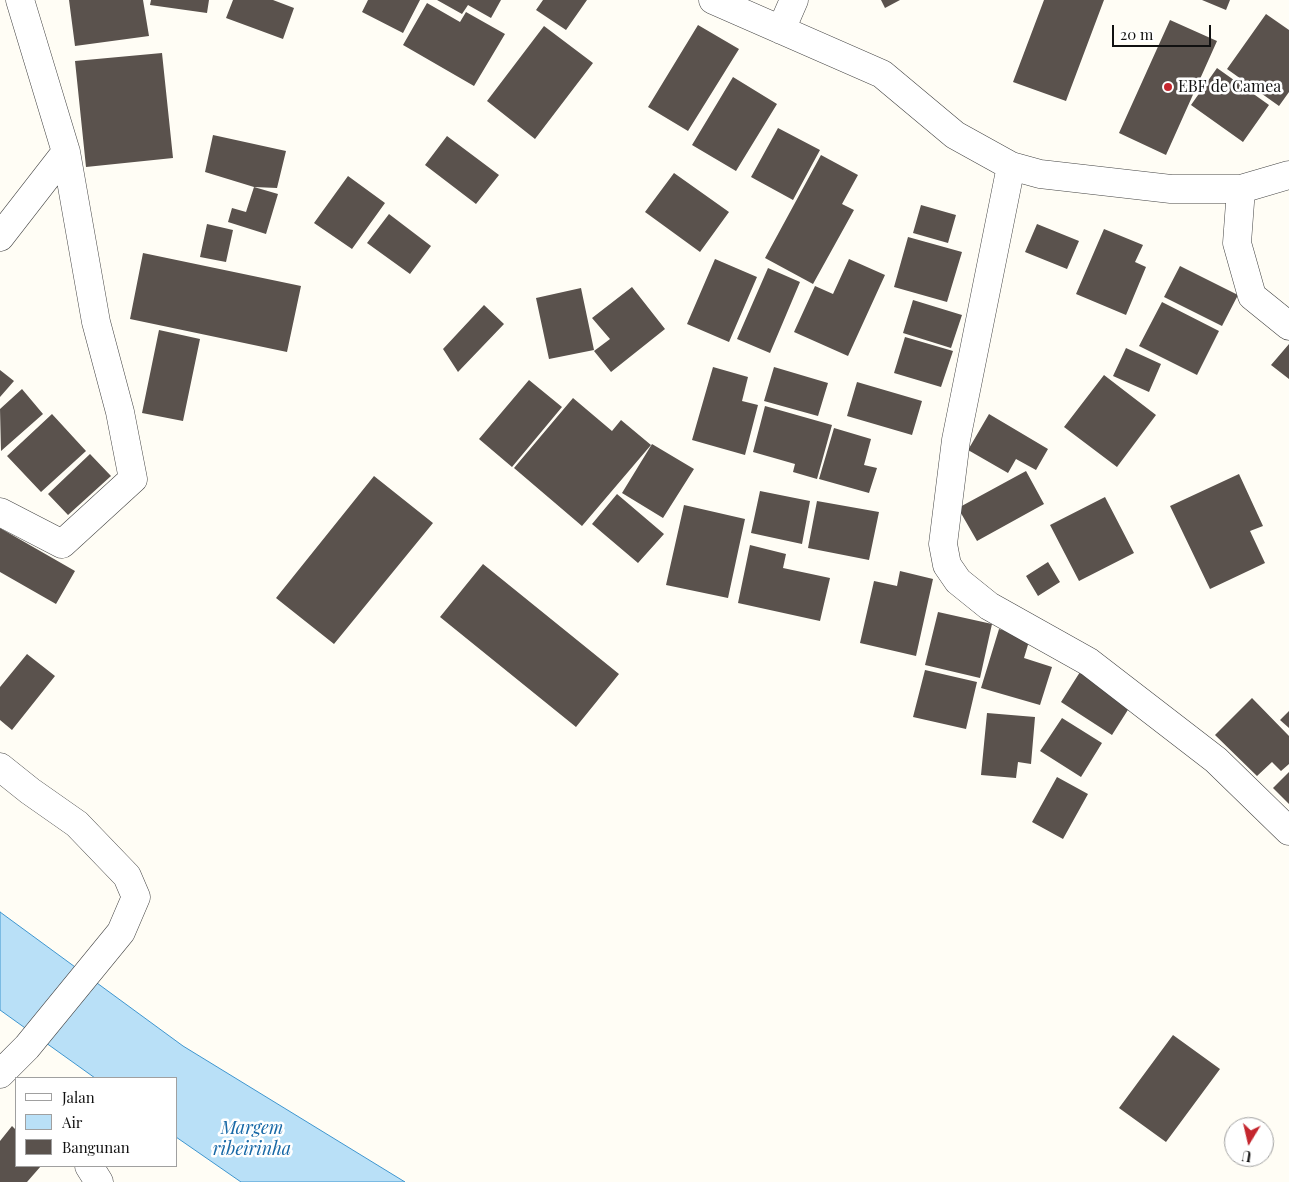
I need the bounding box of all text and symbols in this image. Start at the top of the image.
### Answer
scale bar [1114,15,1213,47]
text: 20 m [1120,24,1153,44]
place label: EBF de Camea [1178,77,1281,97]
marker: EBF de Camea [1162,81,1174,93]
legend [15,1077,178,1167]
text: Jalan [62,1087,95,1107]
text: Air [62,1112,83,1132]
water label: Margem ribeirinha [213,1117,291,1160]
north arrow [1224,1117,1274,1167]
text: Bangunan [62,1137,130,1157]
text: U [1240,1146,1253,1166]

